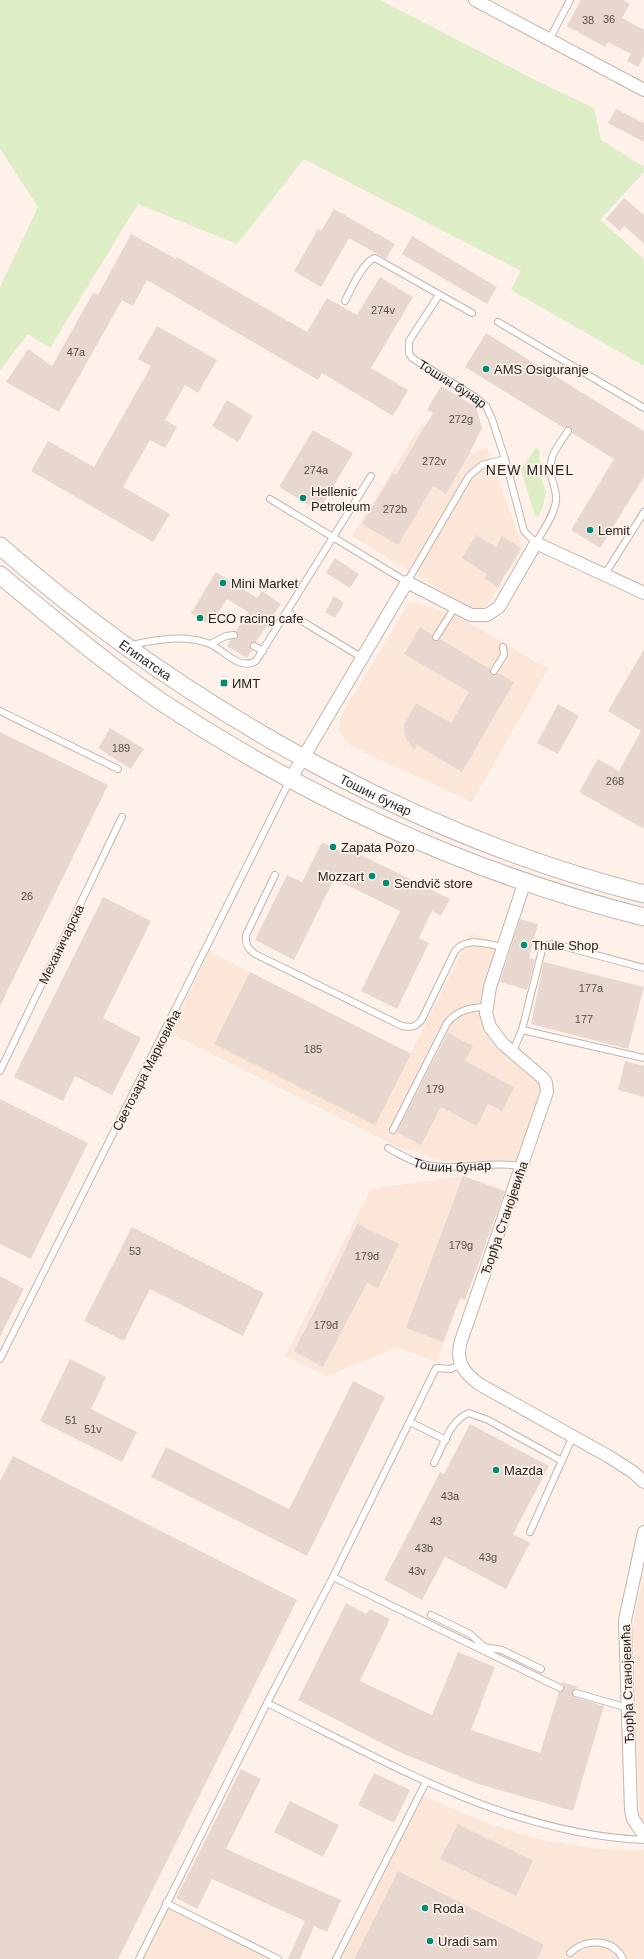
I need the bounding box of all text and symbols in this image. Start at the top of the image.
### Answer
house number: 36 [603,13,615,25]
house number: 38 [582,14,594,26]
house number: 274v [371,304,395,316]
house number: 47a [67,346,86,358]
street label: Тошин бунар [416,357,490,412]
place label: AMS Osiguranje [494,362,589,377]
marker: AMS Osiguranje [481,364,491,374]
house number: 272g [449,413,473,425]
house number: 272v [422,455,446,467]
district label: NEW MINEL [486,462,574,478]
house number: 274a [304,464,329,476]
place label: Hellenic Petroleum [311,484,370,514]
marker: Hellenic Petroleum [298,493,308,503]
house number: 272b [383,503,407,515]
place label: Lemit [598,523,630,538]
marker: Lemit [585,525,595,535]
place label: Mini Market [231,576,299,591]
marker: Mini Market [218,578,228,588]
place label: ECO racing cafe [208,611,303,626]
marker: ECO racing cafe [195,613,205,623]
street label: Египатска [116,637,175,684]
place label: ИМТ [232,676,260,691]
marker: ИМТ [219,678,229,688]
house number: 189 [112,742,130,754]
street label: Тошин бунар [337,771,414,819]
house number: 268 [606,775,624,787]
place label: Zapata Pozo [341,840,415,855]
marker: Zapata Pozo [328,842,338,852]
place label: Mozzart [318,869,364,884]
marker: Mozzart [367,871,377,881]
place label: Sendvič store [394,876,473,891]
marker: Sendvič store [381,878,391,888]
house number: 26 [21,890,33,902]
street label: Механичарска [36,901,88,987]
place label: Thule Shop [532,938,599,953]
marker: Thule Shop [519,940,529,950]
house number: 177a [579,982,604,994]
street label: Светозара Марковића [109,1006,184,1133]
house number: 177 [575,1013,593,1025]
house number: 185 [304,1043,322,1055]
house number: 179 [426,1083,444,1095]
street label: Тошин бунар [411,1155,492,1175]
street label: Ђорђа Станојевића [478,1159,531,1277]
house number: 179g [449,1239,473,1251]
house number: 53 [129,1245,141,1257]
house number: 179d [355,1250,379,1262]
house number: 179đ [314,1319,339,1331]
house number: 51 [65,1414,77,1426]
house number: 51v [84,1423,102,1435]
place label: Mazda [504,1463,544,1478]
marker: Mazda [491,1465,501,1475]
house number: 43a [441,1490,460,1502]
house number: 43 [430,1515,442,1527]
house number: 43b [415,1542,433,1554]
house number: 43g [479,1551,497,1563]
house number: 43v [408,1565,426,1577]
street label: Ђорђа Станојевића [618,1623,637,1744]
place label: Roda [433,1901,465,1916]
marker: Roda [420,1903,430,1913]
place label: Uradi sam [438,1934,497,1949]
marker: Uradi sam [425,1936,435,1946]

